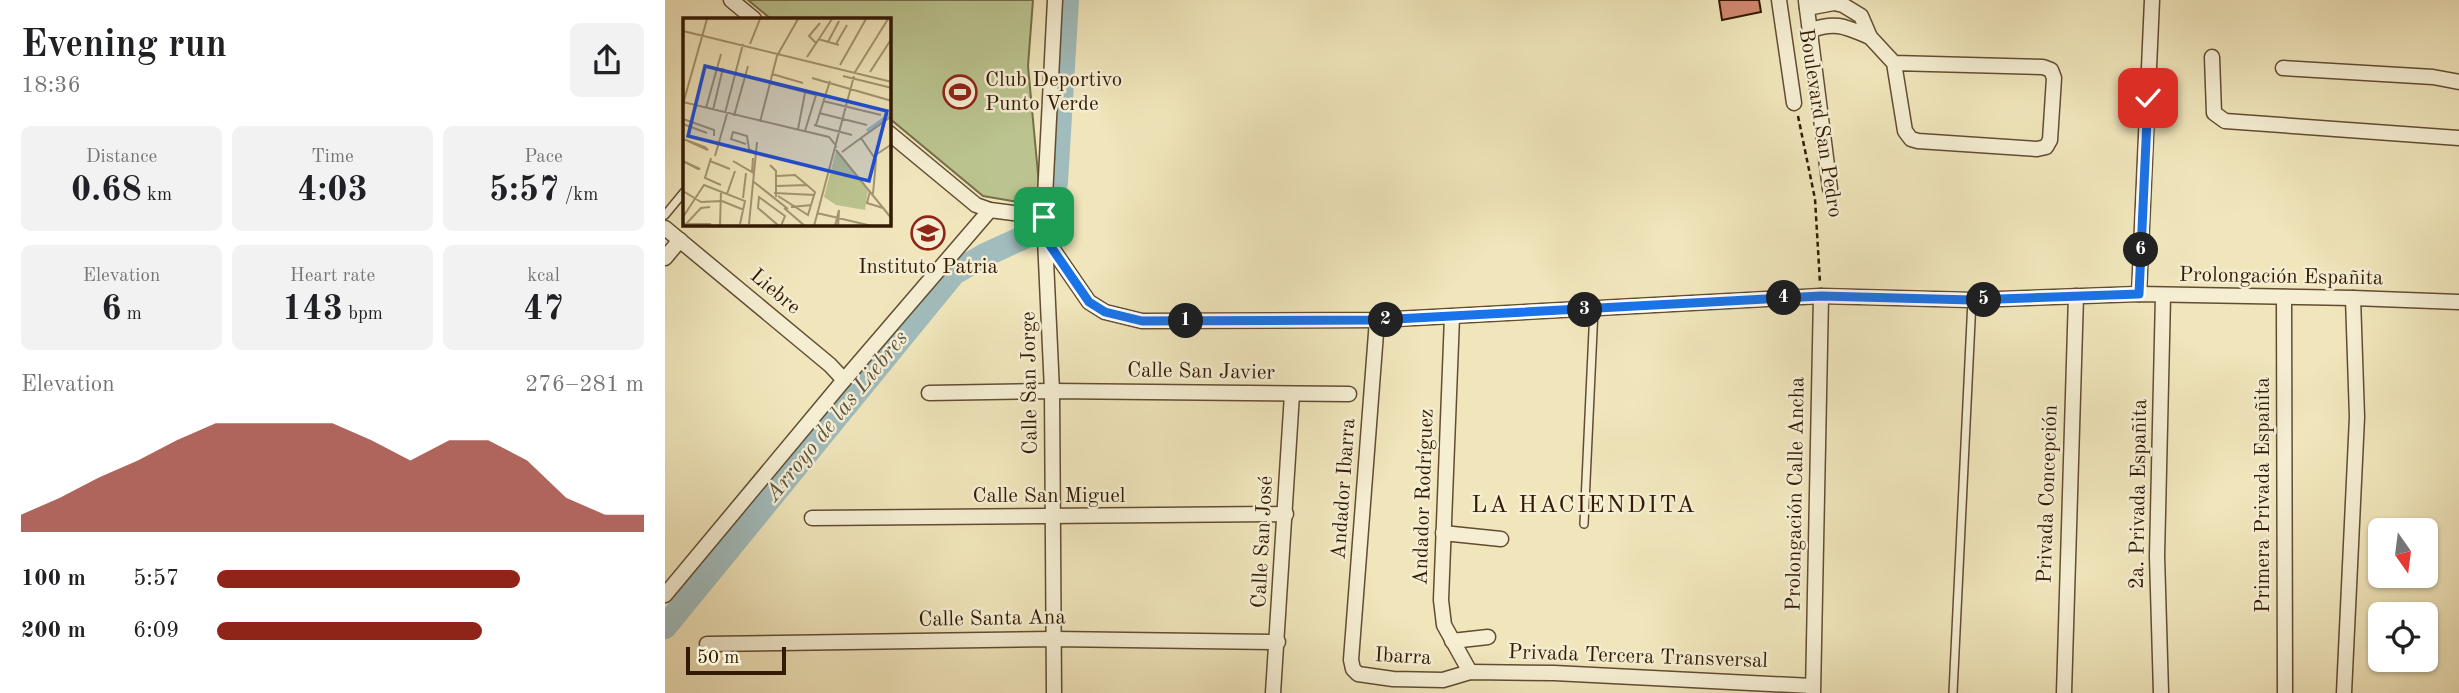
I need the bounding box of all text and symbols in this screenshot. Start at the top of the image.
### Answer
inset map [683,18,891,226]
button: share [570,23,644,97]
text: Evening run [21,27,227,65]
street label: Boulevard San Pedro [1795,27,1845,219]
pin [2118,68,2178,128]
place label: Club Deportivo Punto Verde [985,70,1122,115]
sports icon: Club Deportivo Punto Verde [941,73,979,111]
text: 18:36 [21,74,81,97]
icon: check [2129,79,2167,117]
text: Distance [86,148,157,167]
text: Time [311,148,354,167]
text: Pace [524,148,563,167]
text: 0.68 [71,173,142,208]
text: 4:03 [297,173,368,208]
text: 5:57 [489,173,559,208]
text: km [142,186,172,205]
text: /km [559,186,598,205]
pin [1014,187,1074,247]
icon: arrive [1025,198,1063,236]
school or university icon: Instituto Patria [909,214,947,252]
pin: 6 [2123,232,2159,268]
text: 6 [2135,240,2146,259]
place label: Instituto Patria [858,257,998,278]
street label: Liebre [746,265,804,319]
street label: Prolongación Españita [2179,265,2383,289]
text: Elevation [83,267,160,286]
text: Heart rate [290,267,375,286]
text: kcal [527,267,560,286]
pin: 4 [1767,280,1801,316]
pin: 5 [1967,282,2001,318]
text: 4 [1778,288,1789,307]
text: 5 [1978,290,1989,309]
text: 6 [101,292,121,327]
text: 143 [282,292,343,327]
text: 47 [523,292,564,327]
pin: 3 [1567,292,1602,328]
text: 3 [1579,300,1590,319]
pin: 2 [1369,302,1403,338]
pin: 1 [1169,304,1203,338]
text: m [121,305,142,324]
text: bpm [343,305,383,324]
text: 2 [1380,310,1391,329]
street label: Calle San Jorge [1018,311,1042,455]
text: 1 [1180,311,1191,330]
water label: Arroyo de las Liebres [760,326,914,508]
street label: Calle San Javier [1127,360,1276,384]
text: Elevation [21,373,115,396]
text: 276–281 m [525,373,644,396]
street label: Prolongación Calle Ancha [1783,377,1809,611]
street label: Primera Privada Españita [2253,377,2274,613]
street label: 2a. Privada Españita [2127,399,2151,589]
street label: Privada Concepción [2034,404,2062,584]
street label: Andador Rodríguez [1410,408,1438,586]
street label: Andador Ibarra [1329,418,1359,560]
street label: Calle San José [1249,475,1277,609]
street label: Calle San Miguel [972,486,1126,507]
district label: LA HACIENDITA [1471,494,1697,518]
north arrow [2368,518,2438,588]
map controls [2368,518,2438,672]
text: 100 m [21,567,86,590]
text: 5:57 [133,567,179,590]
button: locate [2368,602,2438,672]
street label: Calle Santa Ana [918,607,1066,631]
text: 200 m [21,619,86,642]
text: 6:09 [133,619,179,642]
street label: Privada Tercera Transversal [1508,642,1769,672]
scale bar [686,644,786,676]
street label: Ibarra [1374,645,1432,669]
text: 50 m [697,649,739,668]

